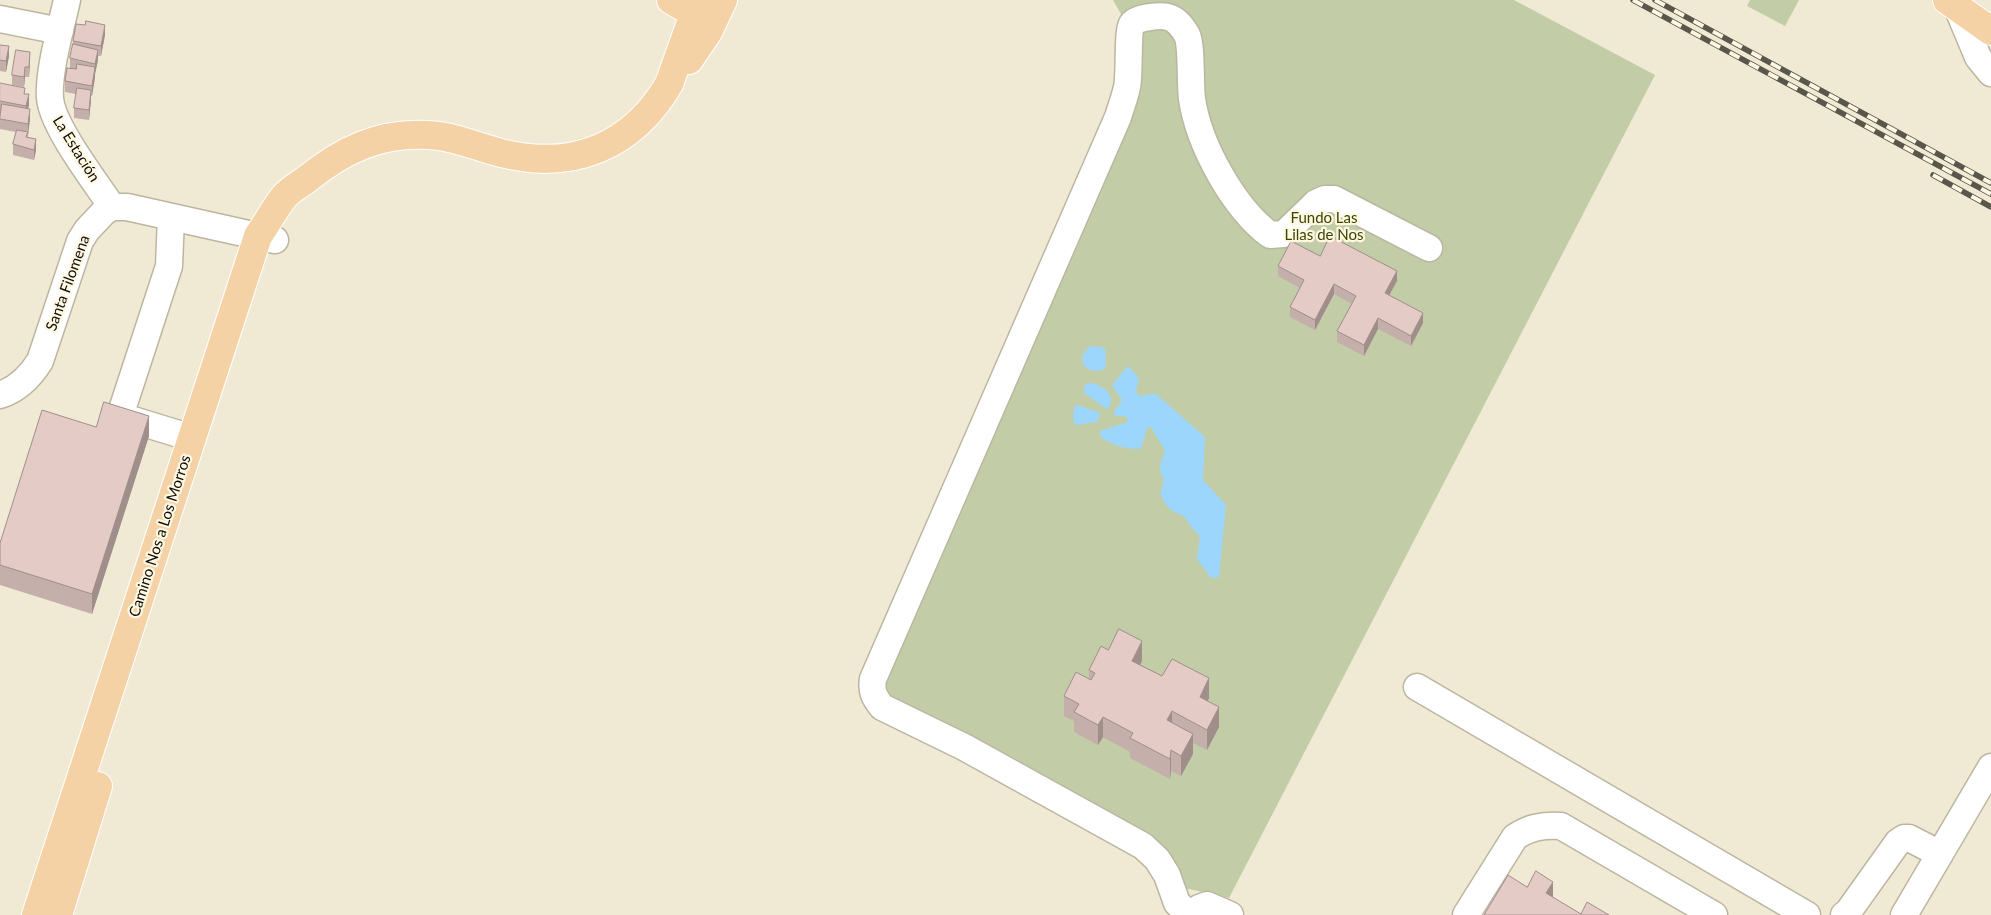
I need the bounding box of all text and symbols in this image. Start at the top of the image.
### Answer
street label: La Estación [49,113,103,185]
park label: Fundo Las Lilas de Nos [1284,209,1364,244]
street label: Santa Filomena [42,233,94,333]
street label: Camino Nos a Los Morros [125,453,195,619]

